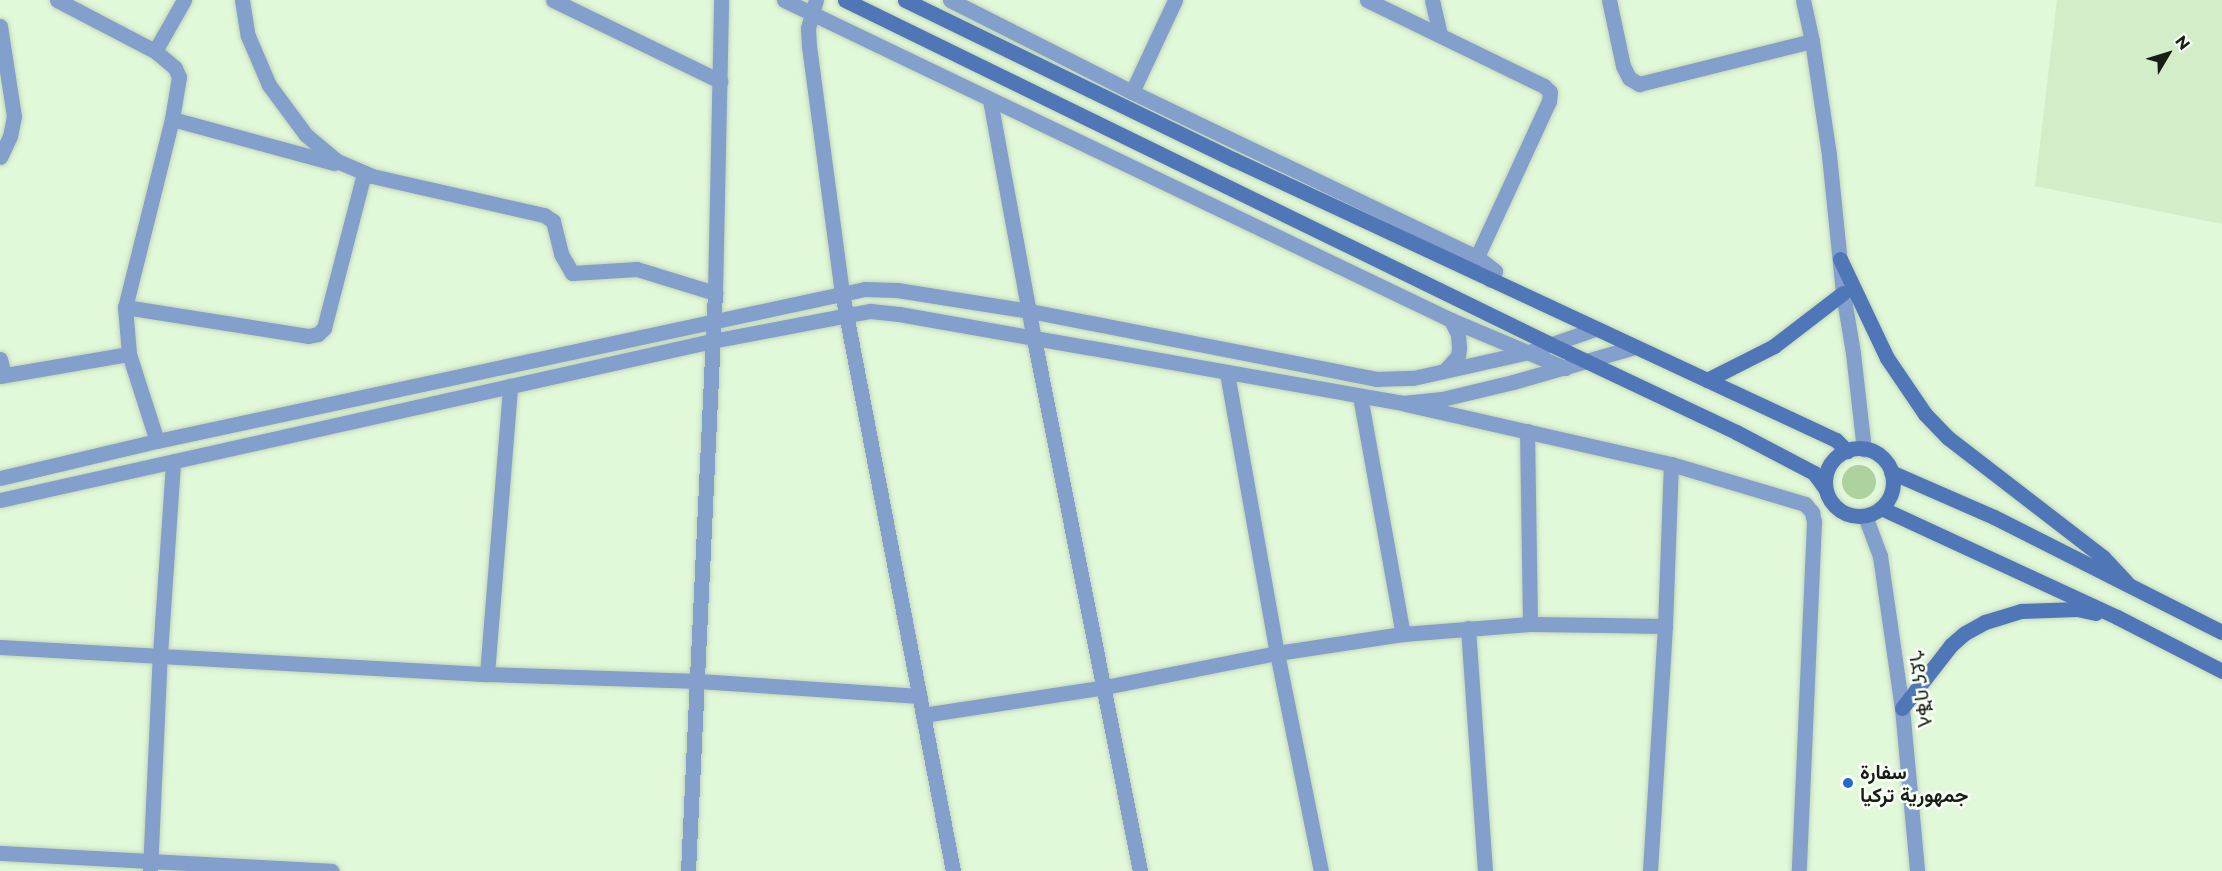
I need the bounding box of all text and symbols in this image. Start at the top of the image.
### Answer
north arrow [2138,24,2198,84]
text: N [2171,32,2194,54]
street label: ጎደና ባቕላ [1903,649,1937,729]
place label: سفارة جمهورية تركيا [1860,760,1968,807]
marker: سفارة جمهورية تركيا [1841,776,1855,790]

